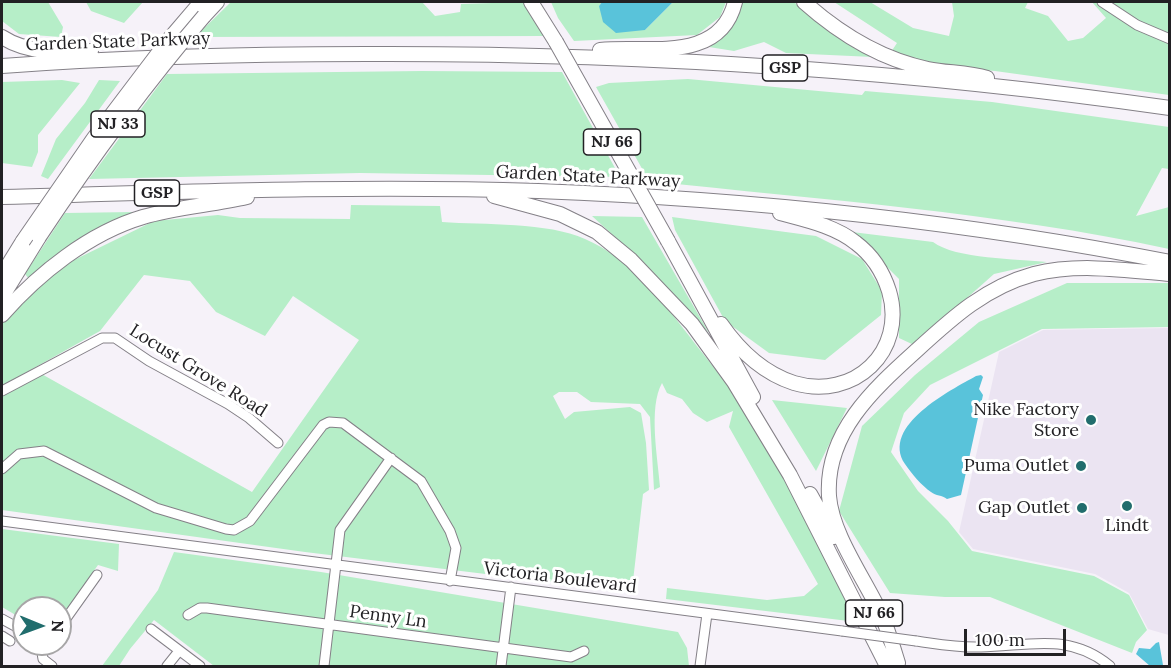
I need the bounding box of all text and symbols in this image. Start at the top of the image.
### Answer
street label: Garden State Parkway [25,28,211,56]
road number: GSP [762,55,808,81]
road number: NJ 33 [91,111,145,137]
road number: NJ 66 [584,129,640,155]
street label: Garden State Parkway [495,161,681,193]
road number: GSP [134,180,180,206]
street label: Locust Grove Road [125,320,271,422]
place label: Nike Factory Store [973,399,1079,442]
marker: Nike Factory Store [1084,413,1098,427]
place label: Puma Outlet [964,455,1069,477]
marker: Puma Outlet [1074,459,1088,473]
place label: Gap Outlet [978,497,1070,519]
marker: Lindt [1120,499,1134,513]
marker: Gap Outlet [1075,501,1089,515]
place label: Lindt [1105,515,1149,537]
street label: Victoria Boulevard [482,558,638,598]
north arrow [12,596,72,656]
road number: NJ 66 [846,600,902,626]
street label: Penny Ln [348,601,428,633]
scale bar [967,617,1069,655]
text: N [48,620,68,633]
text: 100 m [975,628,1025,651]

